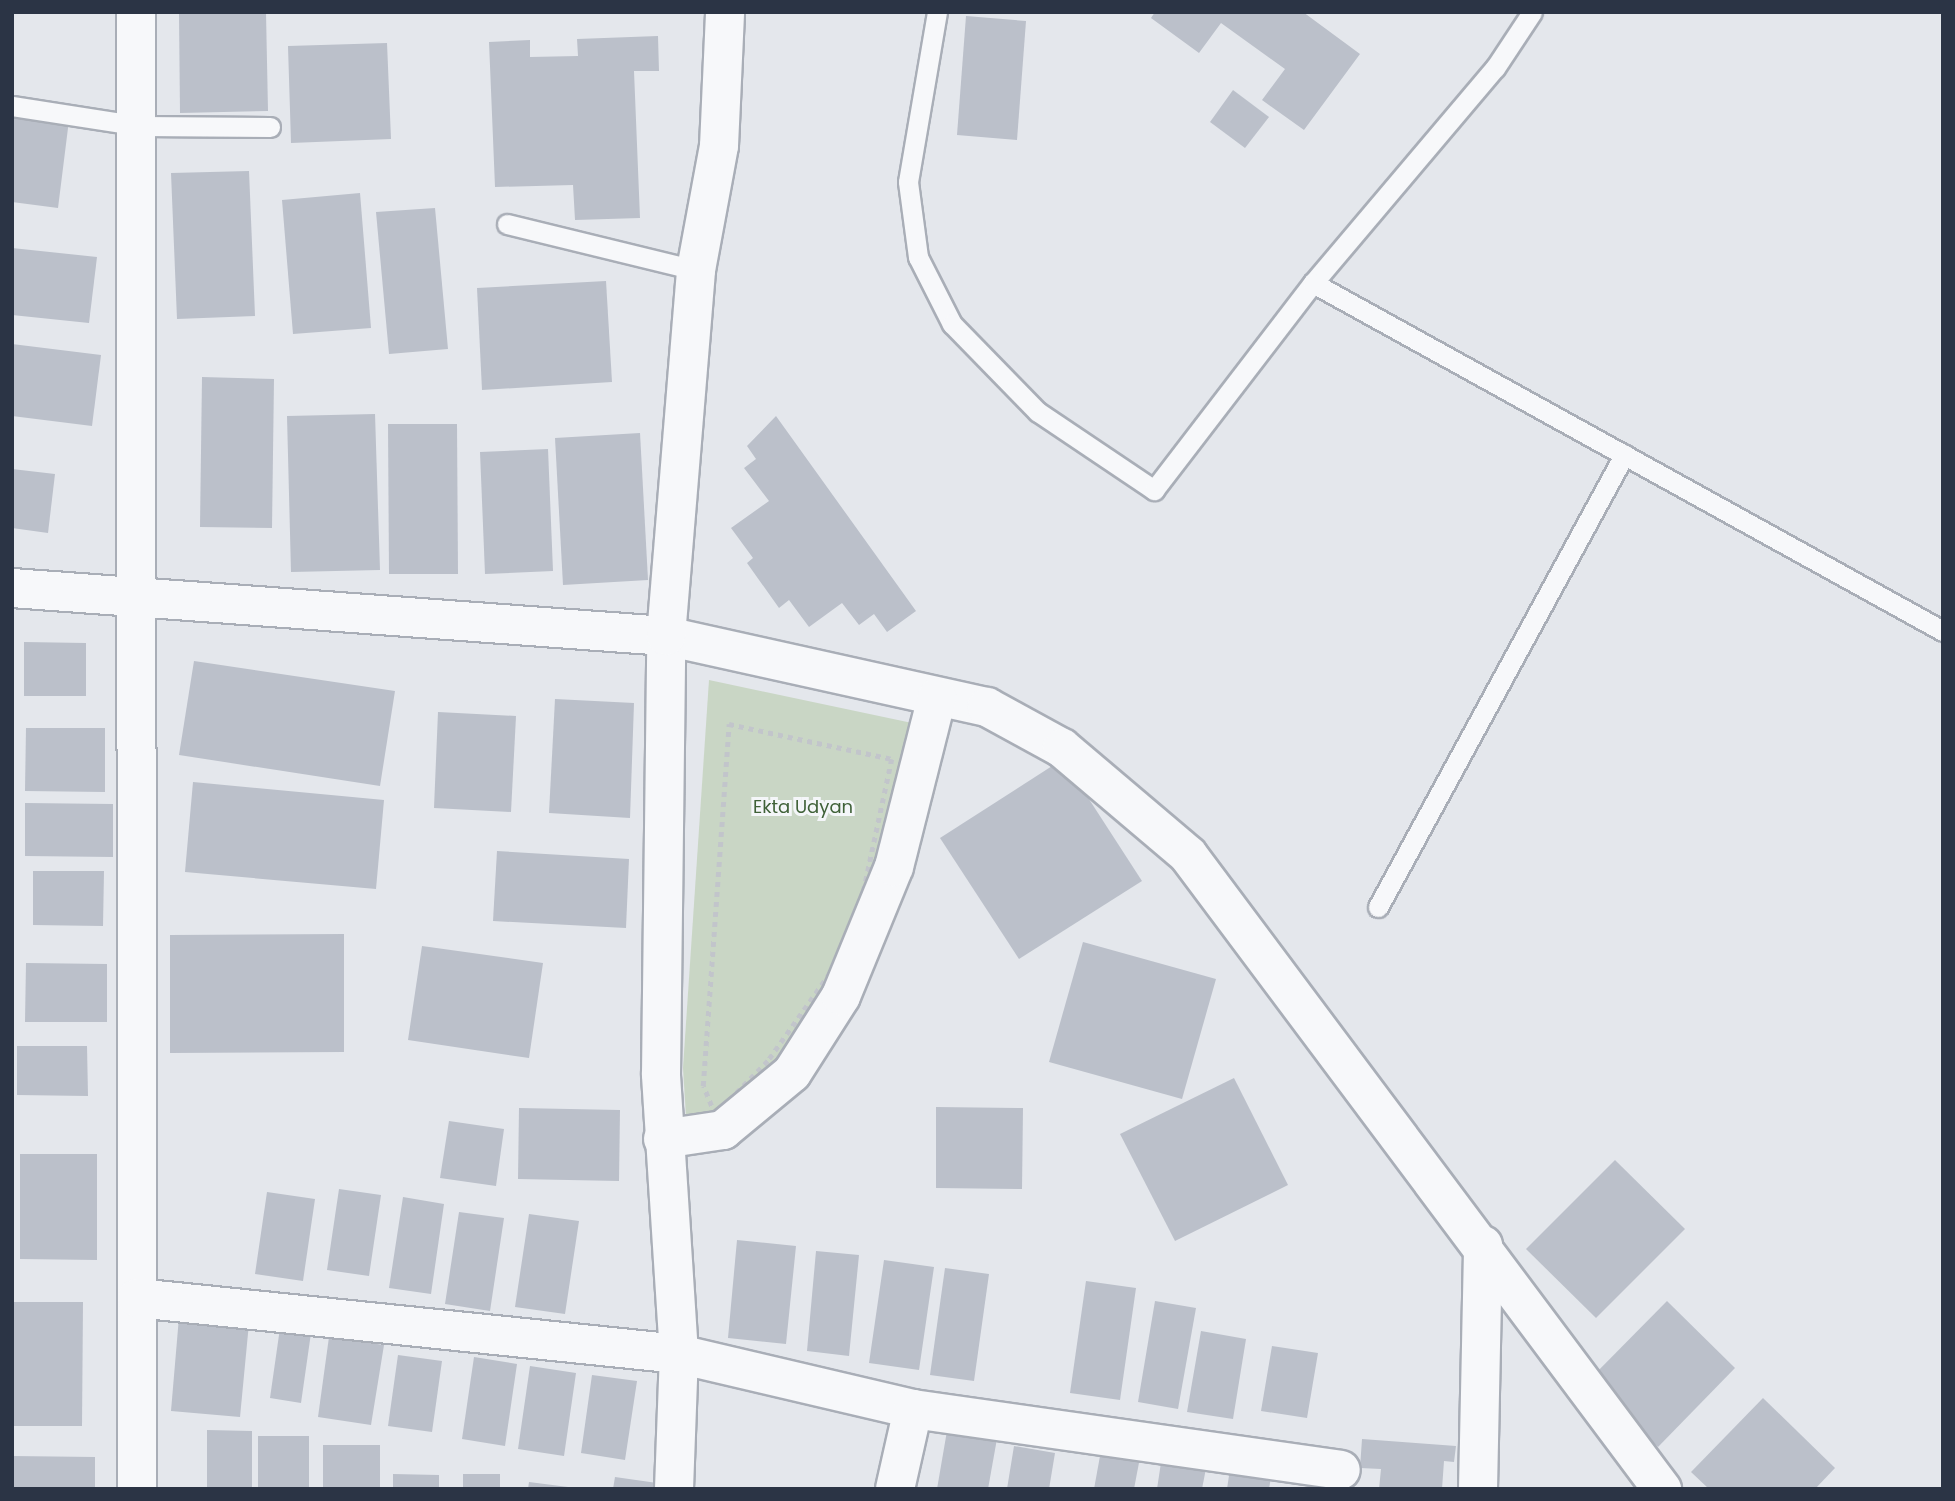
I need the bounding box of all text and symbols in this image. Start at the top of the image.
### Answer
park label: Ekta Udyan [753,796,853,818]

